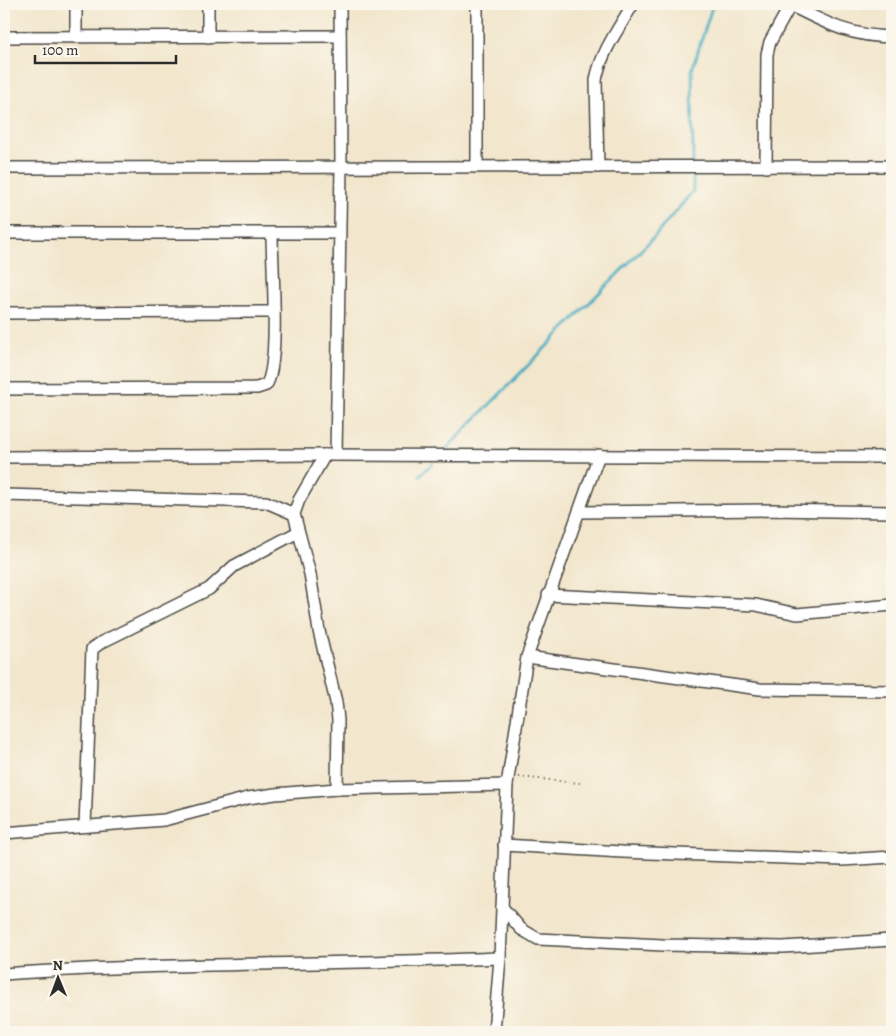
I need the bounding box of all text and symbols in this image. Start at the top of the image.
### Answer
scale bar [35,32,176,64]
text: 100 m [42,40,79,60]
north arrow [32,954,82,1004]
text: N [53,956,63,975]

